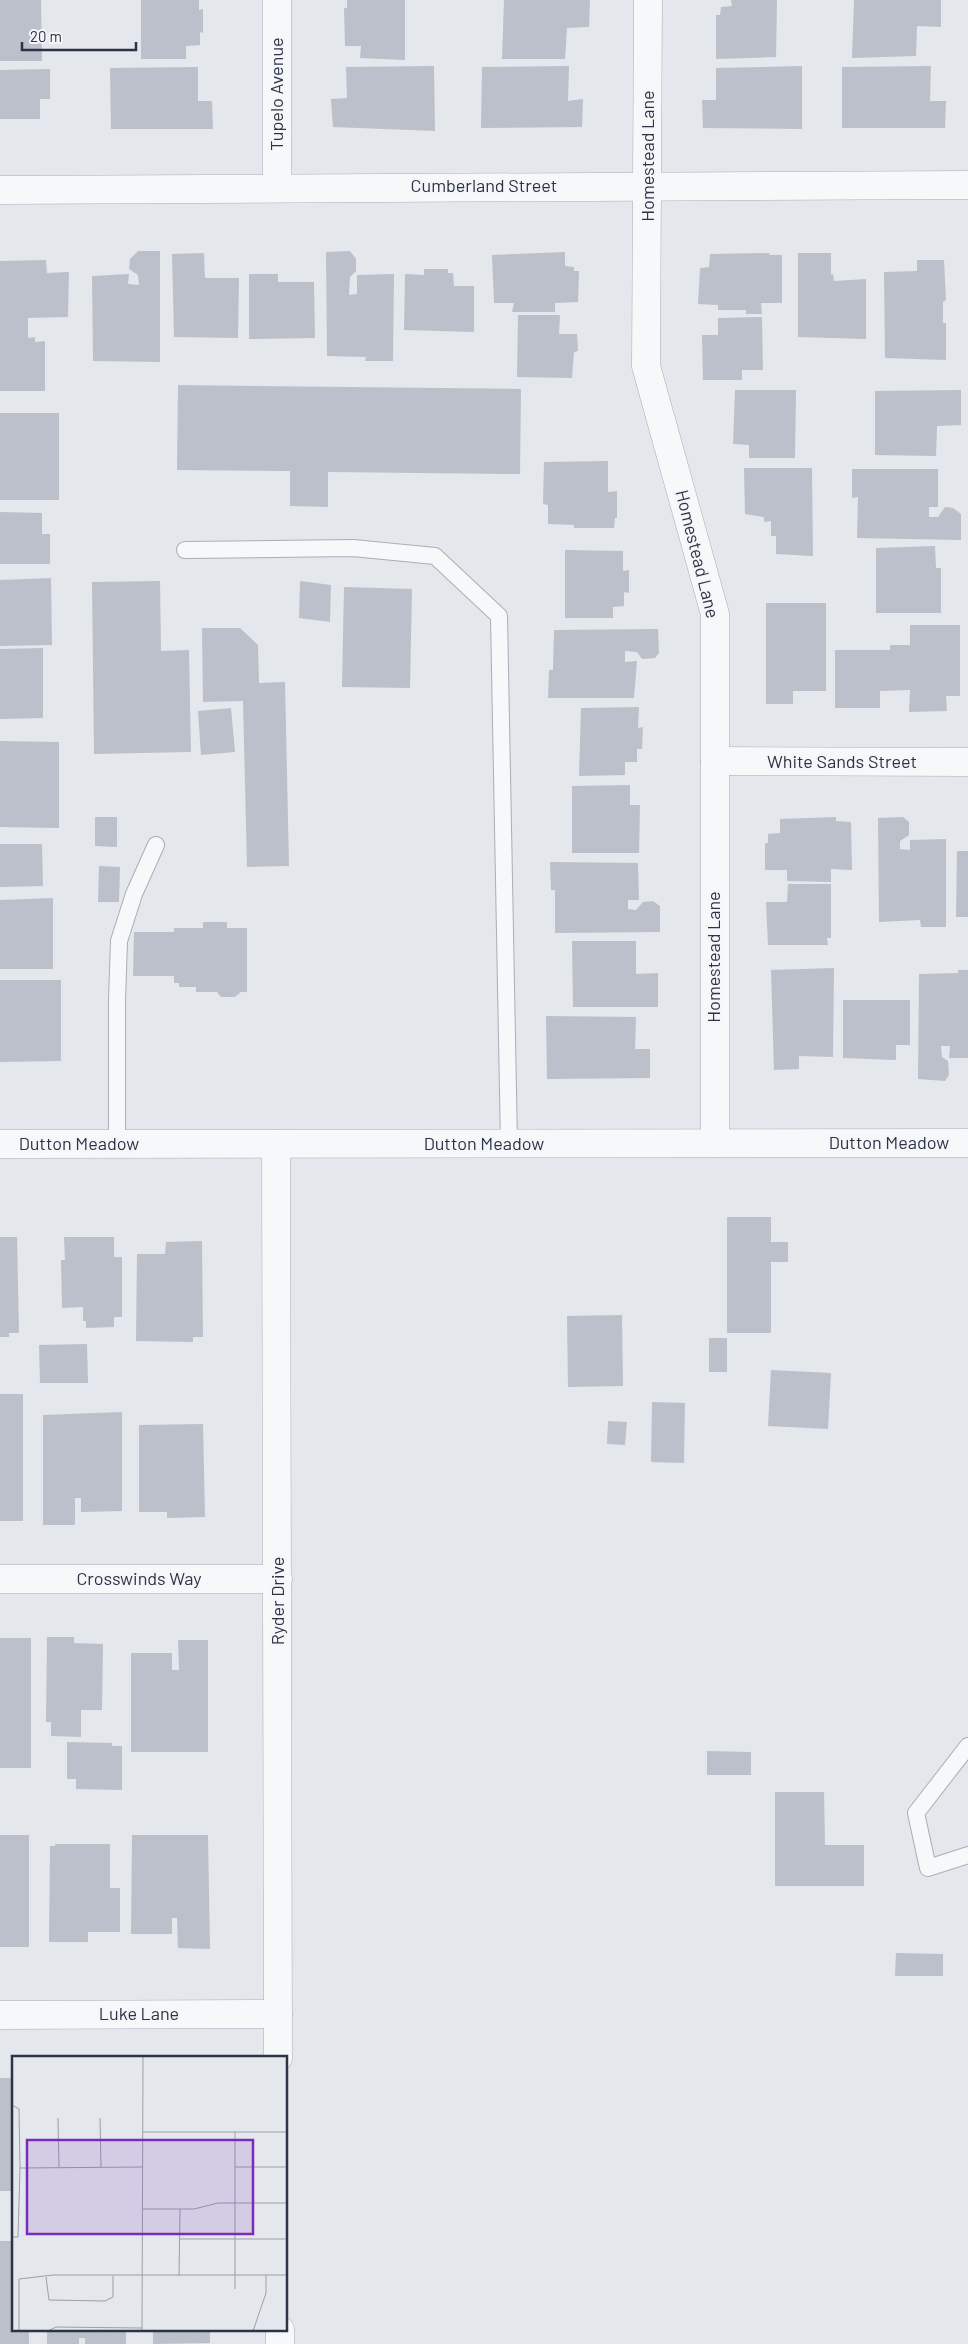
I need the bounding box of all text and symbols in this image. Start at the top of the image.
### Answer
scale bar [22,20,136,52]
text: 20 m [30,27,62,45]
street label: Tupelo Avenue [265,37,287,151]
street label: Homestead Lane [636,90,658,222]
street label: Cumberland Street [411,174,557,196]
street label: Homestead Lane [671,487,725,620]
street label: White Sands Street [767,750,917,772]
street label: Homestead Lane [702,891,724,1023]
street label: Dutton Meadow [829,1131,949,1153]
street label: Dutton Meadow [19,1132,139,1154]
street label: Dutton Meadow [424,1132,544,1154]
street label: Ryder Drive [266,1557,288,1645]
street label: Crosswinds Way [76,1567,202,1589]
street label: Luke Lane [99,2002,179,2024]
inset map [12,2056,288,2332]

